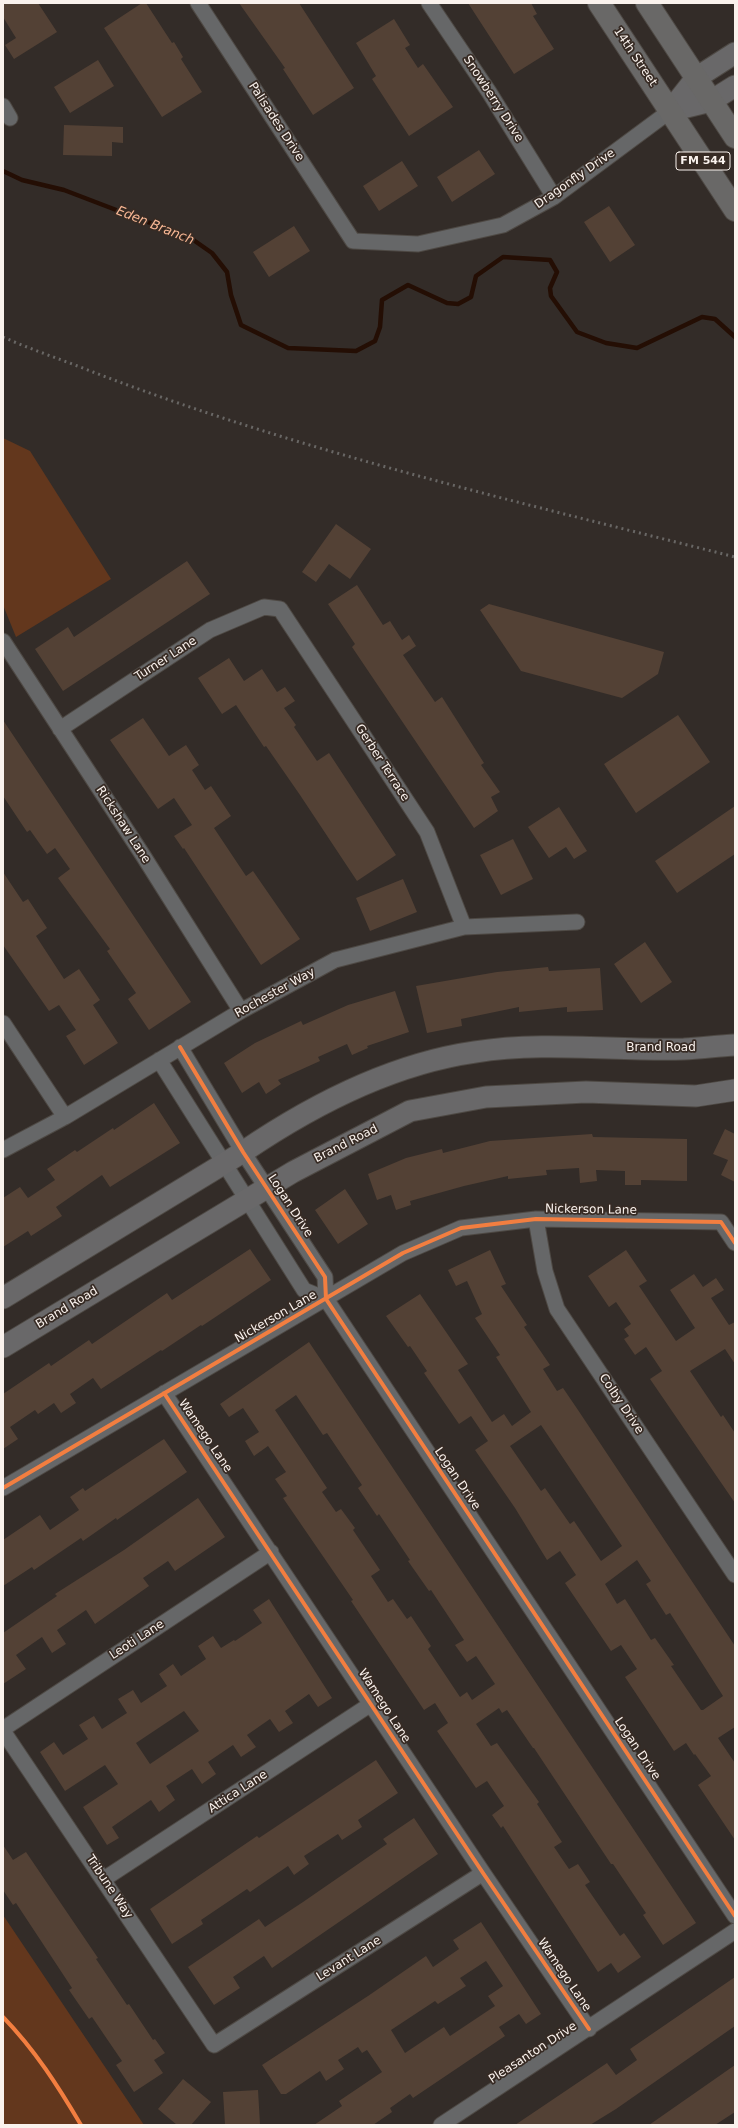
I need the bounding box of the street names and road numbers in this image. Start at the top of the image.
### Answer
street label: 14th Street [610,25,660,89]
street label: Snowberry Drive [460,53,526,145]
street label: Palisades Drive [245,80,307,164]
street label: Dragonfly Drive [532,146,618,212]
road number: FM 544 [676,152,730,170]
street label: Turner Lane [132,634,200,684]
street label: Gerber Terrace [352,722,412,804]
street label: Rickshaw Lane [93,784,153,866]
street label: Rochester Way [232,965,318,1021]
street label: Brand Road [626,1041,696,1055]
street label: Brand Road [312,1122,380,1166]
street label: Logan Drive [264,1172,316,1240]
street label: Nickerson Lane [545,1202,637,1218]
street label: Brand Road [33,1284,101,1332]
street label: Nickerson Lane [233,1288,319,1346]
street label: Colby Drive [596,1371,646,1437]
street label: Wamego Lane [175,1397,235,1475]
street label: Logan Drive [431,1445,483,1513]
street label: Leoti Lane [107,1617,167,1663]
street label: Wamego Lane [355,1666,413,1746]
street label: Logan Drive [611,1715,663,1783]
street label: Attica Lane [206,1768,270,1816]
street label: Tribune Way [83,1853,135,1921]
street label: Levant Lane [314,1933,384,1985]
street label: Wamego Lane [534,1936,594,2014]
street label: Pleasanton Drive [486,2019,580,2087]

